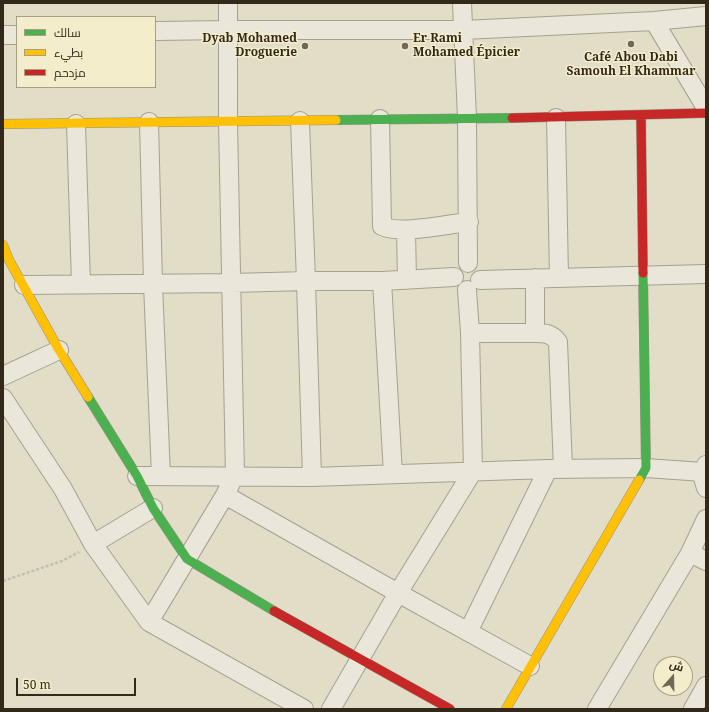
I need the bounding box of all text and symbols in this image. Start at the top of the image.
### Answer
legend [16,16,156,88]
text: سالك [54,24,81,41]
place label: Dyab Mohamed Droguerie [202,32,297,60]
place label: Er Rami Mohamed Épicier [413,32,520,60]
marker: Café Abou Dabi Samouh El Khammar [626,39,636,49]
marker: Dyab Mohamed Droguerie [300,41,310,51]
marker: Er Rami Mohamed Épicier [400,41,410,51]
text: بطيء [54,44,83,61]
place label: Café Abou Dabi Samouh El Khammar [567,51,695,79]
text: مزدحم [54,64,86,81]
north arrow [653,656,693,696]
text: ش [668,656,686,675]
scale bar [18,670,138,696]
text: 50 m [23,676,51,693]

